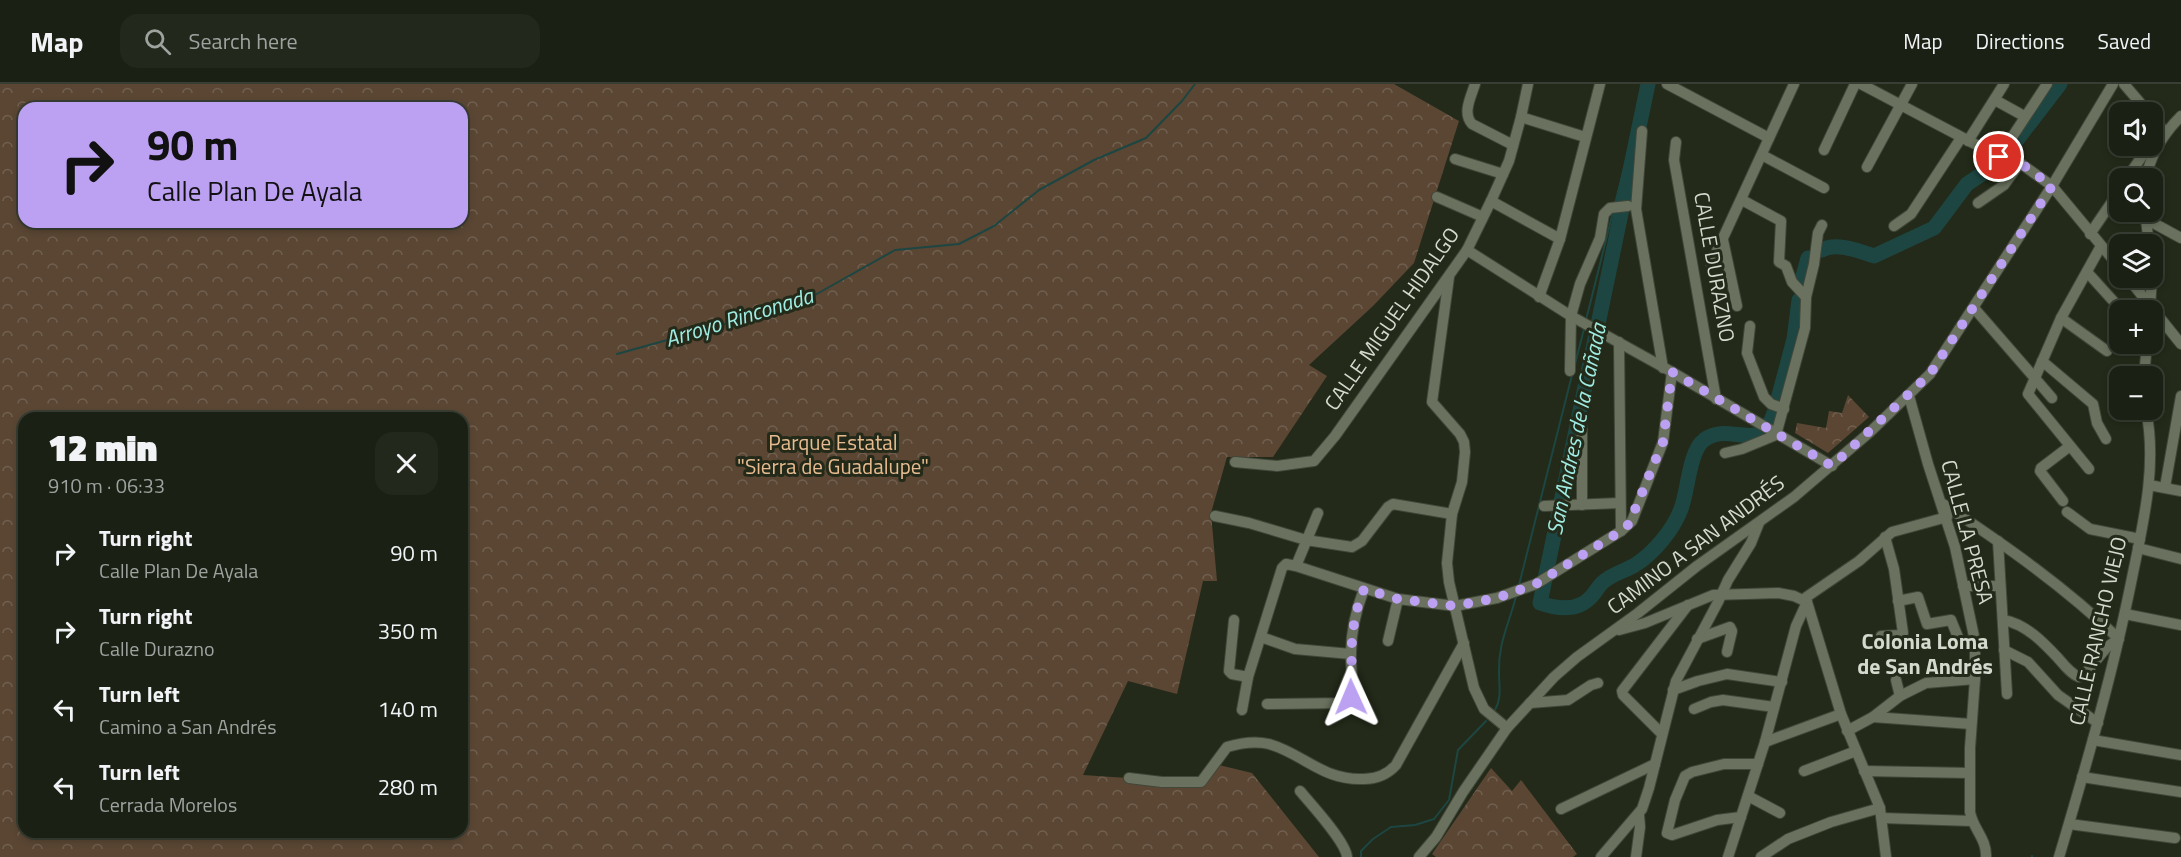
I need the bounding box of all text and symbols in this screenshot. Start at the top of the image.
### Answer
search box [120,14,540,68]
text: Map [30,20,84,63]
text: Search here [189,24,298,58]
icon: search [141,25,174,58]
text: Map [1903,25,1943,57]
text: Directions [1976,25,2065,57]
text: Saved [2098,25,2151,57]
map controls [2109,102,2163,420]
button: sound [2109,102,2163,156]
text: 90 m [147,112,239,176]
icon: right [48,126,126,204]
pin [1973,131,2024,182]
icon: arrive [1982,140,2015,173]
button: search [2109,168,2163,222]
text: Calle Plan De Ayala [147,170,362,211]
street label: CALLE DURAZNO [1686,189,1744,344]
street label: CALLE MIGUEL HIDALGO [1316,220,1467,417]
button: layers [2109,234,2163,288]
water label: Arroyo Rinconada [661,278,819,356]
button: + [2109,300,2163,354]
water label: San Andres de la Cañada [1537,318,1615,538]
button: − [2109,366,2163,420]
text: 12 min [48,420,157,475]
park label: Parque Estatal "Sierra de Guadalupe" [737,426,929,482]
button: close [375,432,438,495]
street label: CALLE LA PRESA [1933,456,2003,608]
street label: CAMINO A SAN ANDRÉS [1600,467,1791,622]
text: 910 m · 06:33 [48,470,165,501]
text: Turn right [99,521,193,555]
street label: CALLE RANCHO VIEJO [2060,533,2134,728]
text: 90 m [390,536,438,570]
icon: right [48,537,81,570]
text: Calle Plan De Ayala [99,555,258,586]
text: Turn right [99,599,193,633]
text: 350 m [378,614,438,648]
icon: right [48,615,81,648]
district label: Colonia Loma de San Andrés [1857,624,1993,683]
text: Calle Durazno [99,633,215,664]
position arrow [1319,665,1383,729]
text: Turn left [99,677,180,711]
text: 140 m [378,692,438,726]
icon: left [48,693,81,726]
text: Camino a San Andrés [99,711,276,742]
text: Turn left [99,755,180,789]
text: 280 m [378,770,438,804]
icon: left [48,771,81,804]
text: Cerrada Morelos [99,789,237,820]

